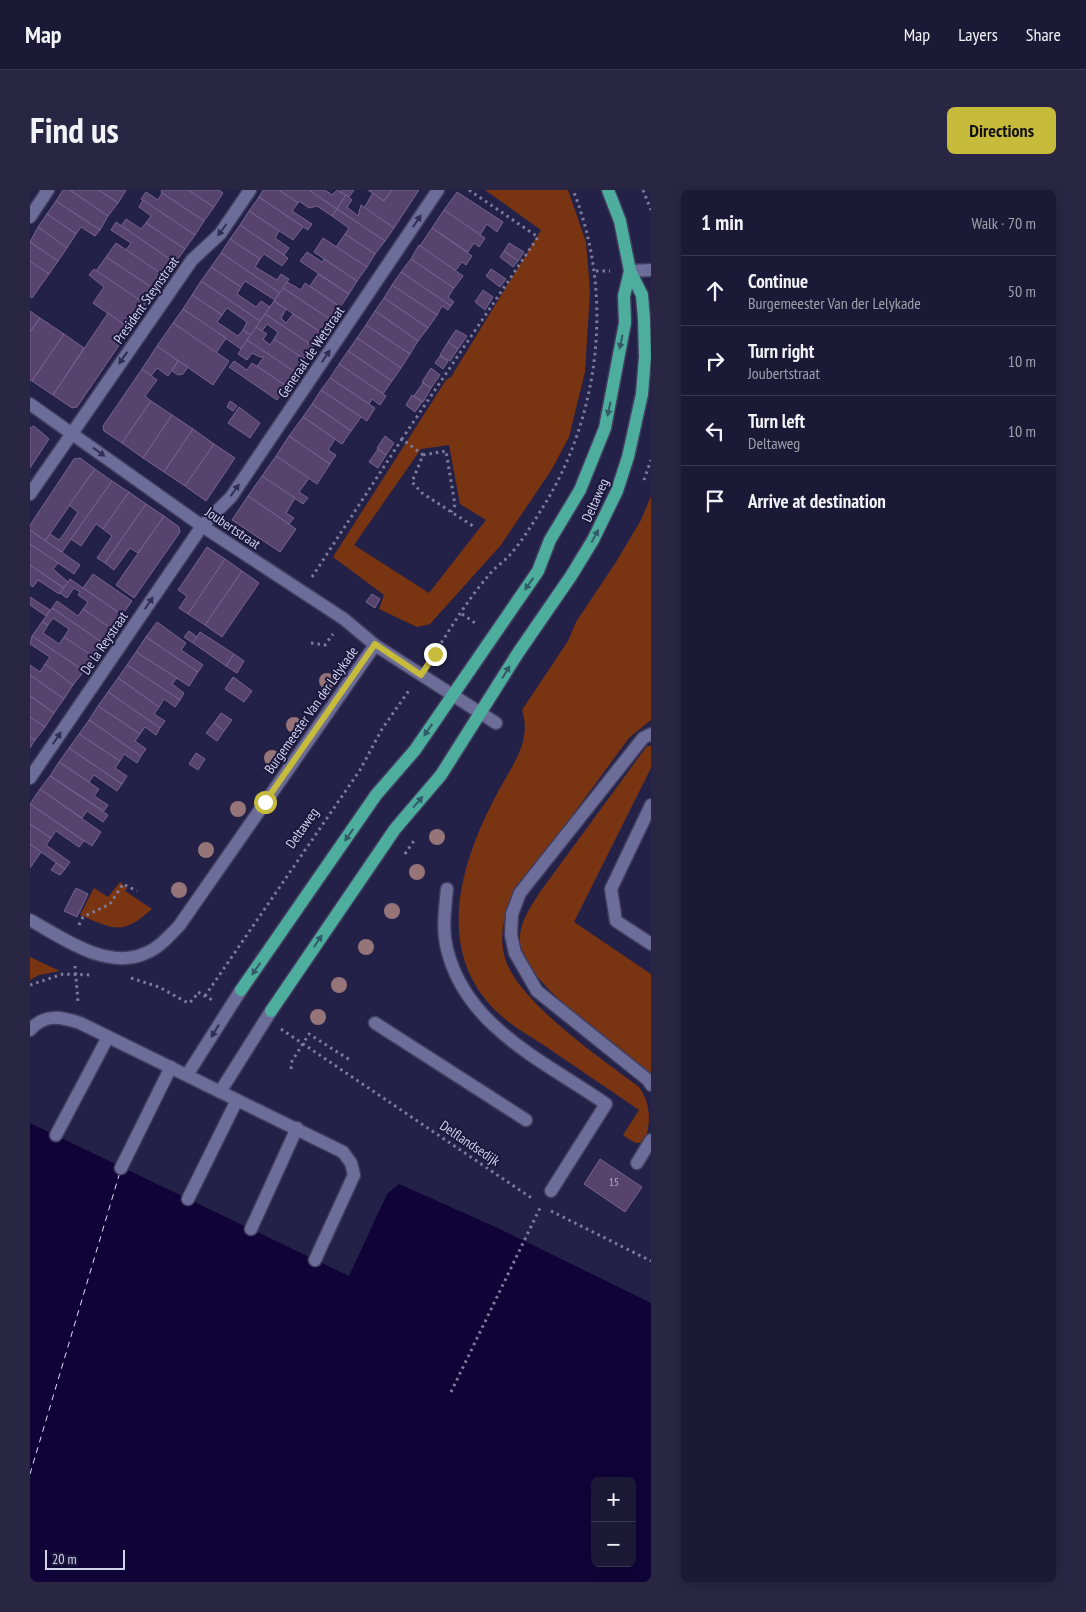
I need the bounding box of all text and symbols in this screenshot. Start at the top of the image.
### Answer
text: Map [25,19,62,50]
text: Map [904,23,930,46]
text: Layers [958,23,998,46]
text: Share [1026,23,1061,46]
text: Find us [30,107,119,153]
button: Directions [947,107,1056,154]
text: 1 min [701,209,743,236]
text: Walk · 70 m [971,213,1036,233]
one-way arrow [412,214,422,228]
one-way arrow [217,223,228,236]
street label: President Steynstraat [109,253,183,347]
text: Continue [748,269,808,293]
icon: ahead [701,277,729,305]
text: 50 m [1008,281,1036,301]
text: Burgemeester Van der Lelykade [748,293,921,313]
street label: Generaal de Wetstraat [274,303,348,401]
one-way arrow [617,334,625,349]
text: Turn right [748,339,814,363]
icon: right [701,347,729,375]
one-way arrow [321,349,331,362]
one-way arrow [118,351,128,365]
text: 10 m [1008,351,1036,371]
text: Joubertstraat [748,363,820,383]
one-way arrow [605,401,613,416]
text: Turn left [748,409,805,433]
icon: left [701,417,729,445]
text: 10 m [1008,421,1036,441]
text: Deltaweg [748,433,800,453]
one-way arrow [92,447,106,457]
street label: Deltaweg [577,475,613,525]
one-way arrow [230,483,240,497]
icon: arrive [701,487,729,515]
text: Arrive at destination [748,489,886,513]
street label: Joubertstraat [201,502,264,553]
one-way arrow [591,529,599,544]
one-way arrow [524,577,534,591]
one-way arrow [144,597,154,610]
street label: De la Reystraat [76,608,132,678]
street label: Burgemeester Van der Lelykade [260,643,362,777]
route end [424,643,447,666]
one-way arrow [502,666,511,679]
one-way arrow [423,723,433,737]
one-way arrow [53,731,62,744]
route start [254,791,277,814]
one-way arrow [412,796,423,808]
street label: Deltaweg [282,804,322,852]
one-way arrow [344,829,354,842]
one-way arrow [313,935,323,948]
one-way arrow [251,962,261,976]
one-way arrow [210,1024,220,1038]
street label: Delflandsedijk [436,1116,504,1170]
house number: 15 [609,1175,619,1189]
map controls [591,1477,636,1567]
button: + [591,1477,636,1522]
button: − [591,1522,636,1567]
scale bar [45,1547,125,1570]
text: 20 m [52,1550,77,1568]

